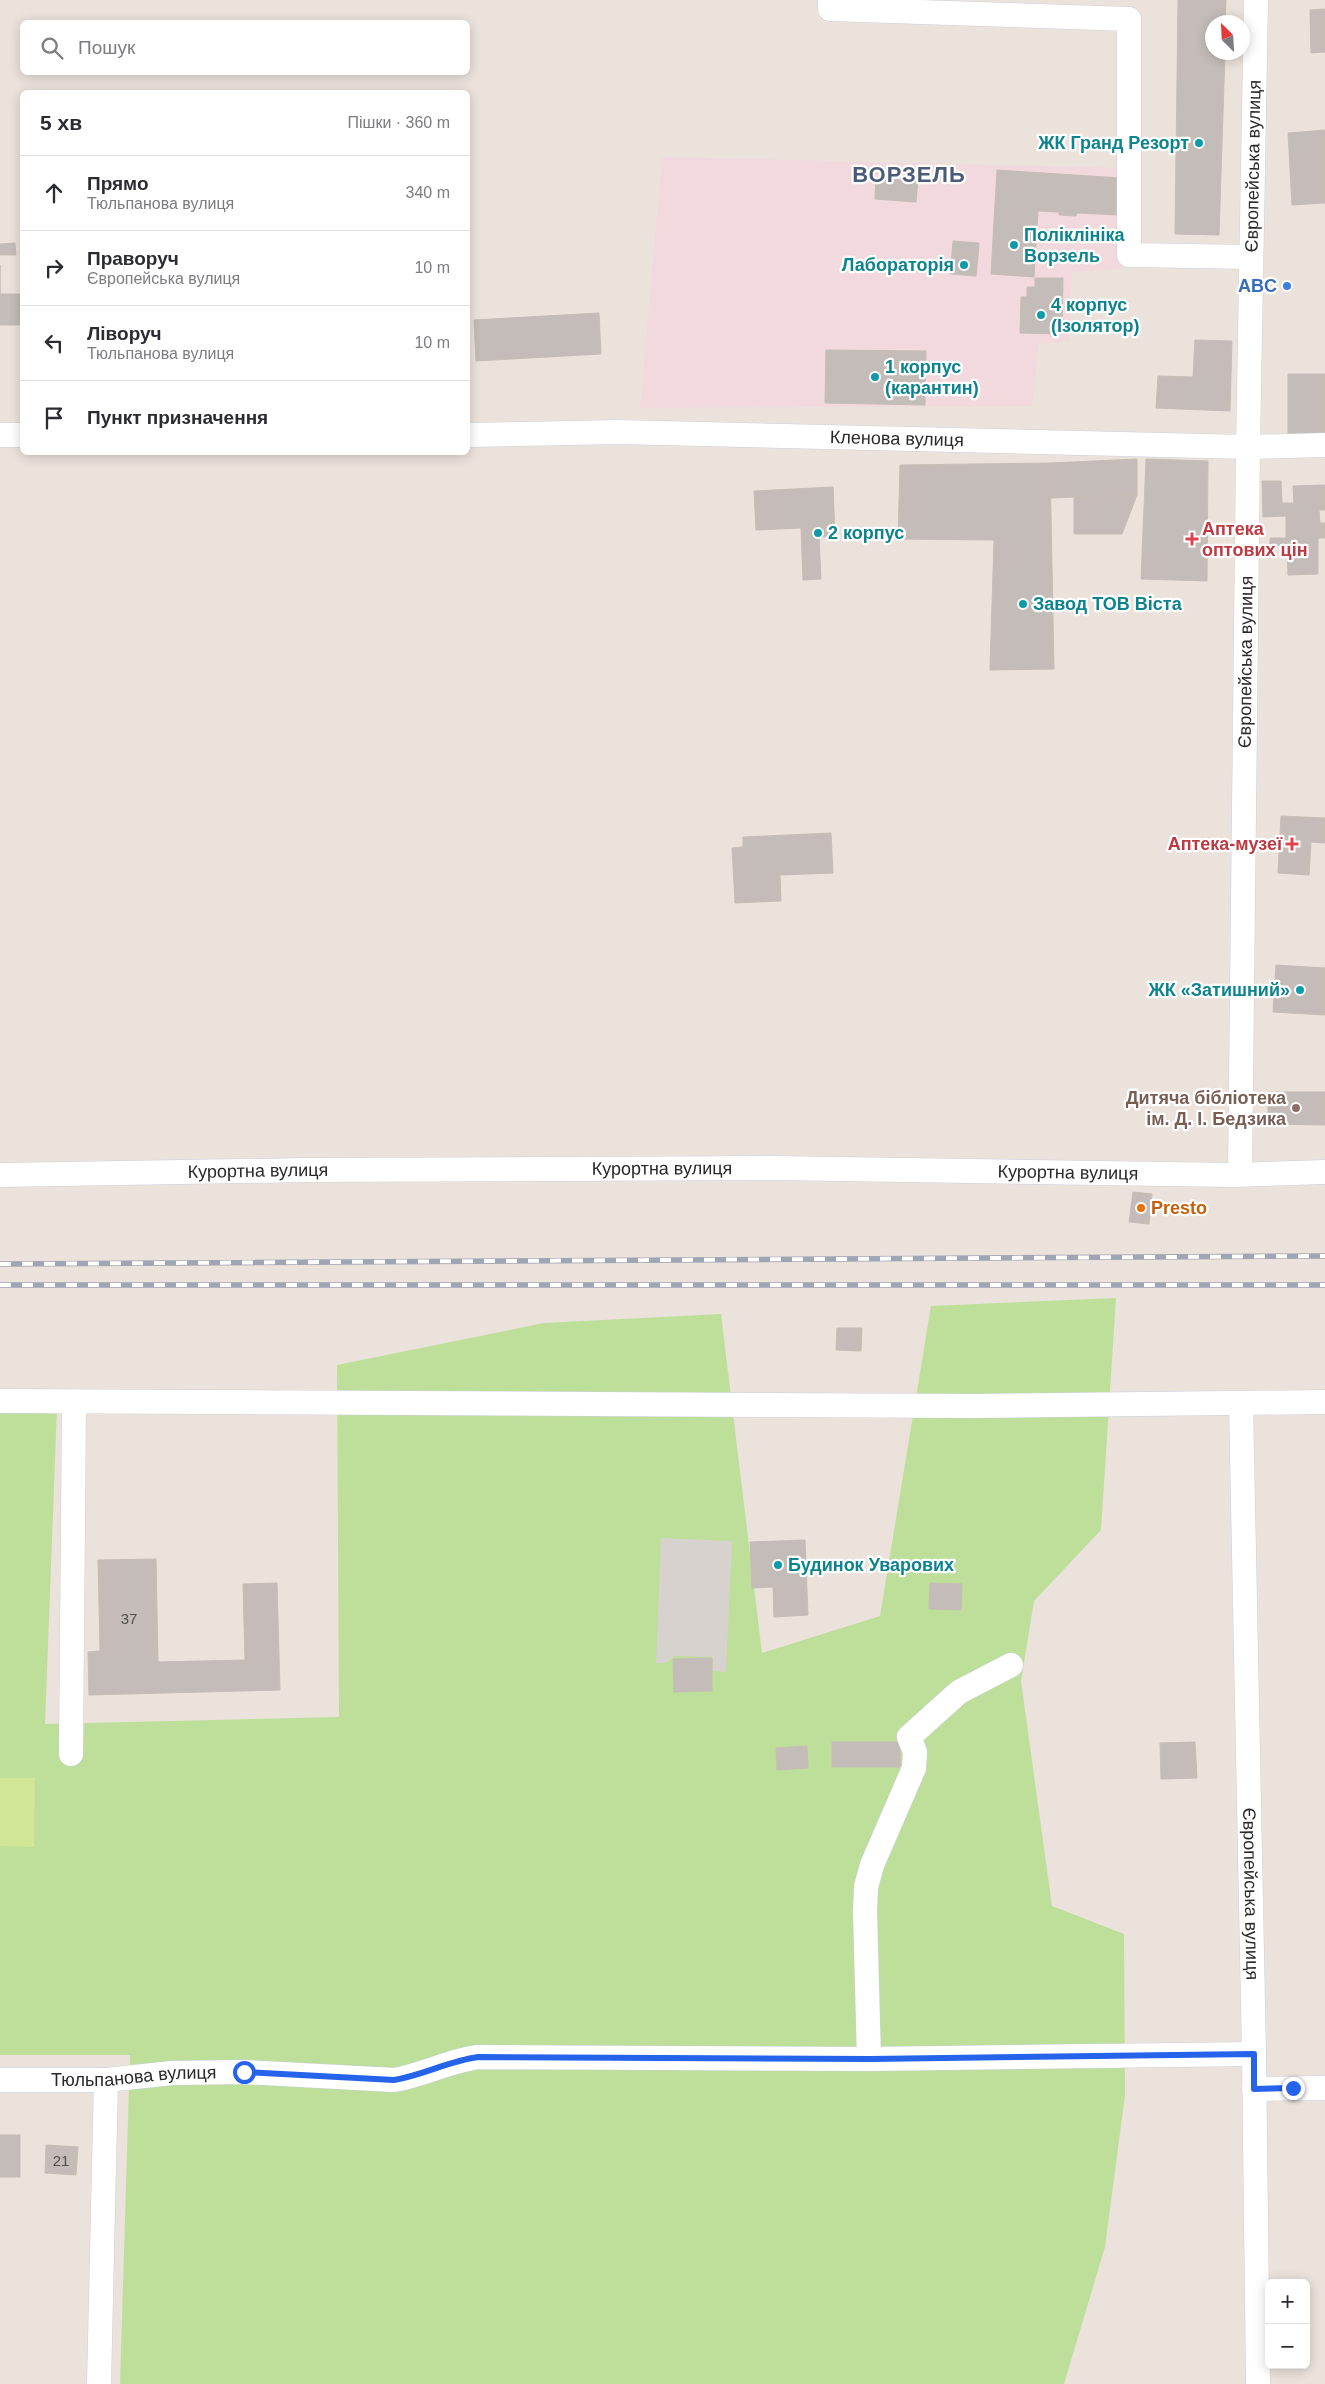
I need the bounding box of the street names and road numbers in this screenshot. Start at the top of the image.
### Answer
street label: Європейська вулиця [1241,80,1265,252]
street label: Кленова вулиця [830,427,964,450]
street label: Європейська вулиця [1235,576,1257,748]
street label: Курортна вулиця [592,1158,732,1179]
street label: Курортна вулиця [188,1160,328,1182]
street label: Курортна вулиця [997,1161,1138,1184]
street label: Європейська вулиця [1239,1807,1263,1980]
street label: Тюльпанова вулиця [51,2062,217,2090]

